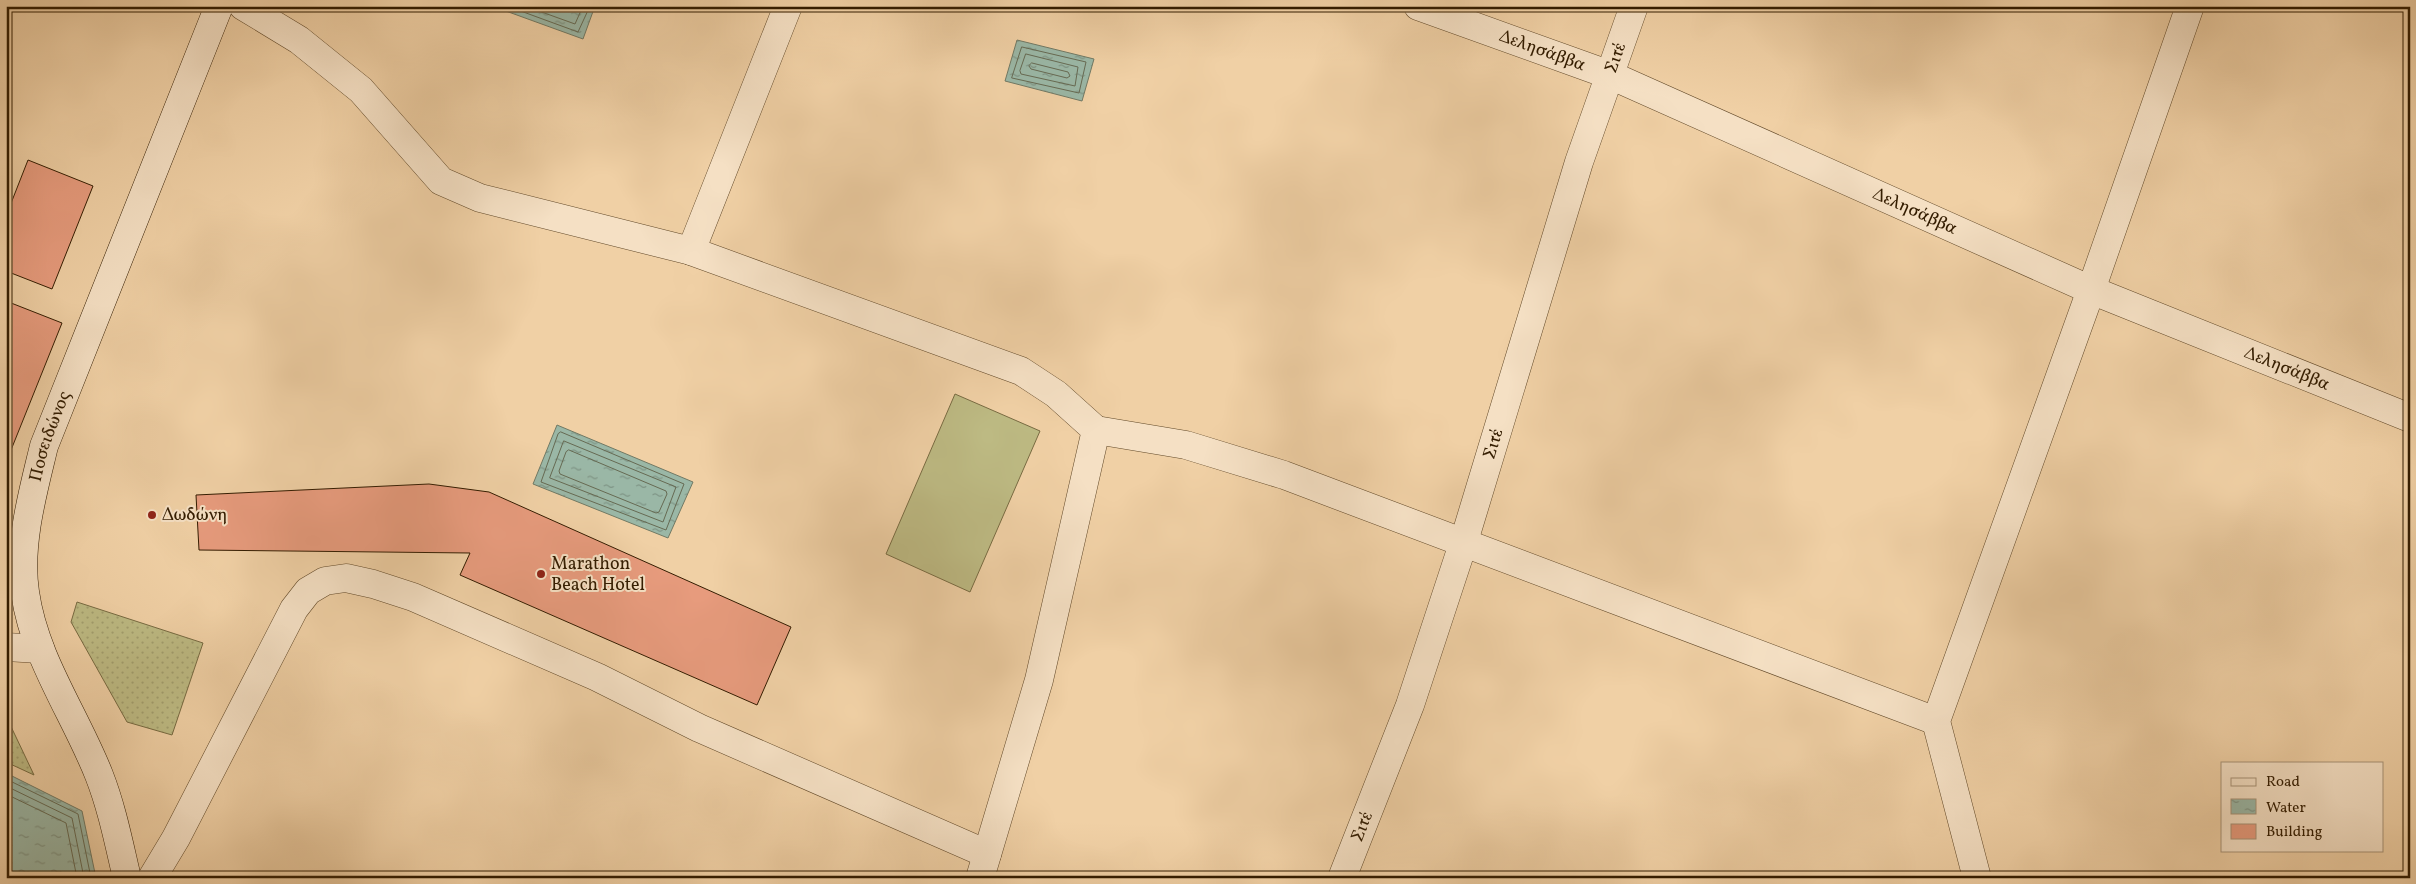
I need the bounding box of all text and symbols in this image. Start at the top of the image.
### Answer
street label: Δελησάββα [1496,24,1589,78]
street label: Σιτέ [1599,39,1633,76]
street label: Δελησάββα [1869,182,1961,241]
street label: Δελησάββα [2240,340,2334,397]
street label: Ποσειδώνος [23,387,77,484]
street label: Σιτέ [1477,426,1510,462]
place label: Δωδώνη [162,503,227,528]
marker: Δωδώνη [146,509,158,521]
place label: Marathon Beach Hotel [551,552,645,598]
marker: Marathon Beach Hotel [535,568,547,580]
legend [2221,762,2384,852]
text: Road [2266,772,2300,793]
text: Water [2266,798,2306,819]
street label: Σιτέ [1345,808,1379,846]
text: Building [2266,822,2323,843]

